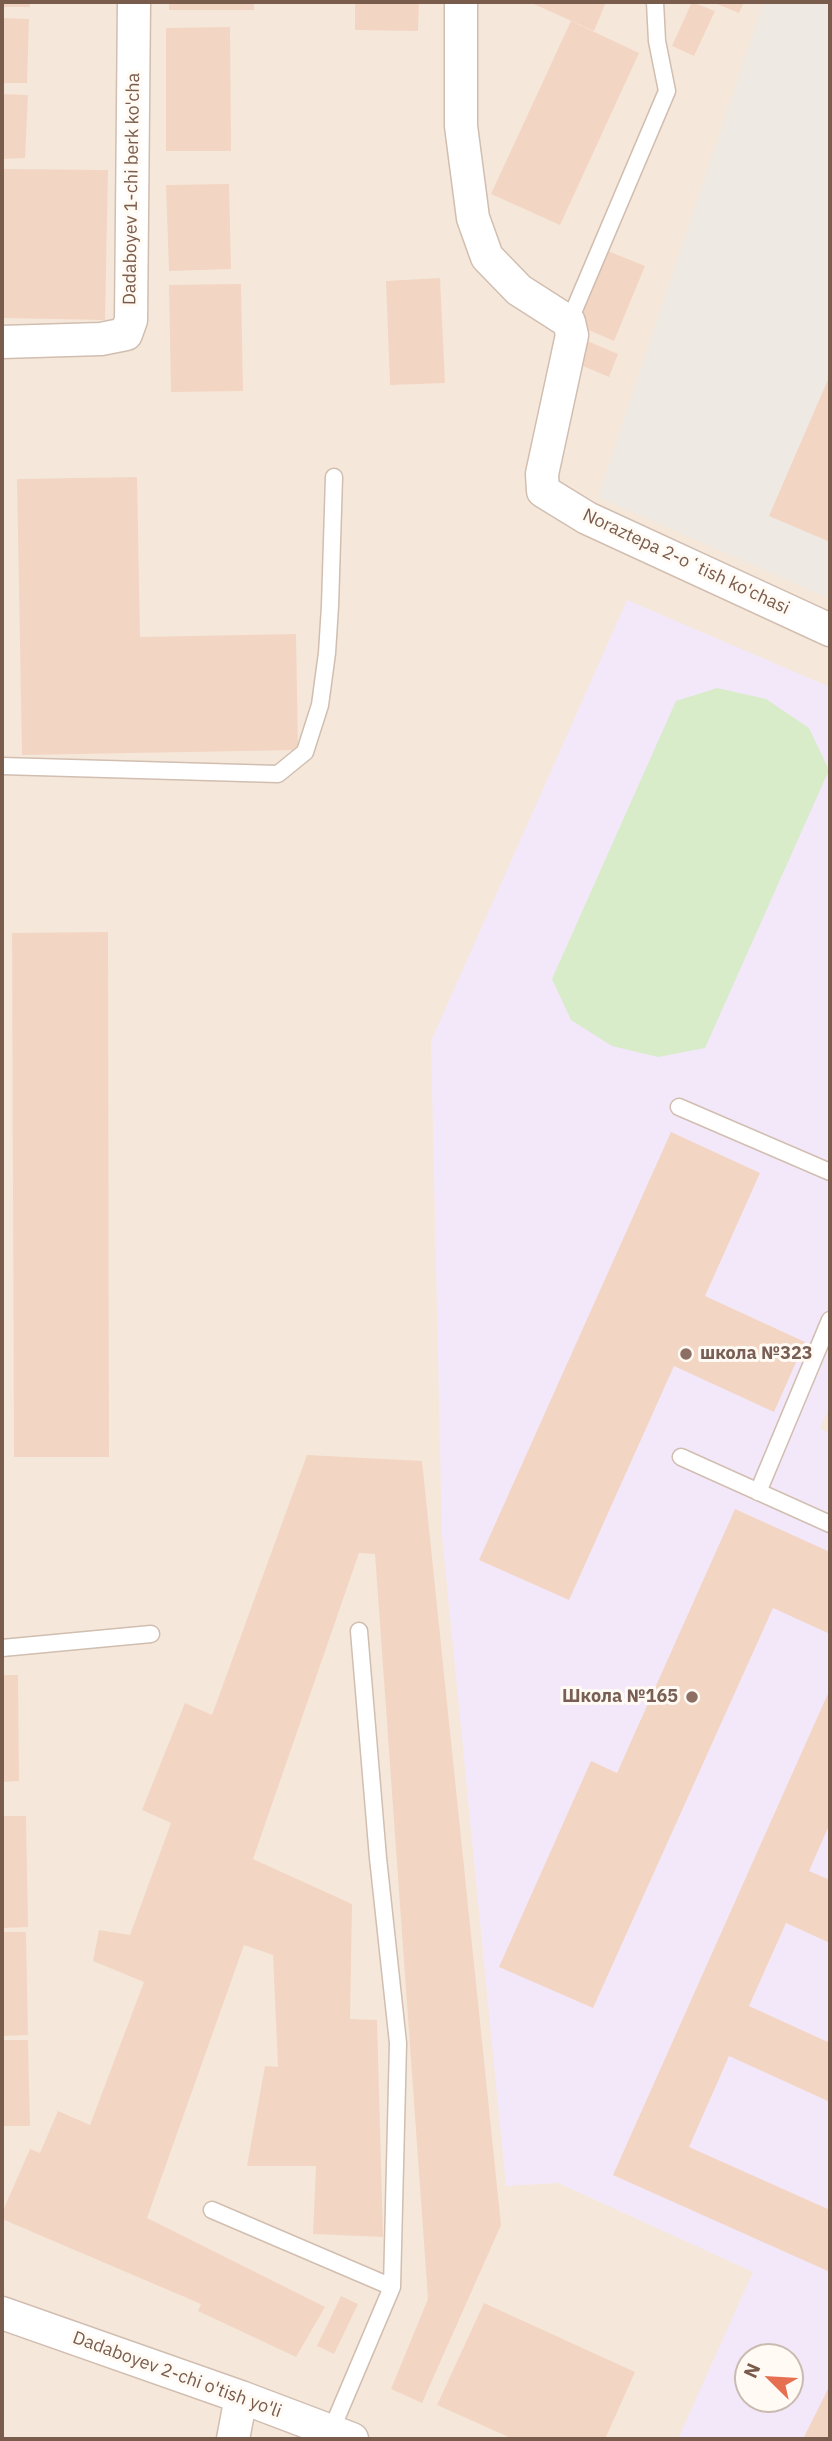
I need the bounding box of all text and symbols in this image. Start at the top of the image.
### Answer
street label: Dadaboyev 1-chi berk ko'cha [119,73,145,305]
street label: Noraztepa 2-oʻtish ko'chasi [579,504,793,620]
place label: школа №323 [700,1343,813,1365]
marker: школа №323 [678,1346,694,1362]
place label: Школа №165 [562,1686,678,1708]
marker: Школа №165 [684,1689,700,1705]
street label: Dadaboyev 2-chi o'tish yo'li [70,2327,284,2423]
north arrow [734,2343,804,2413]
text: N [738,2359,765,2381]

